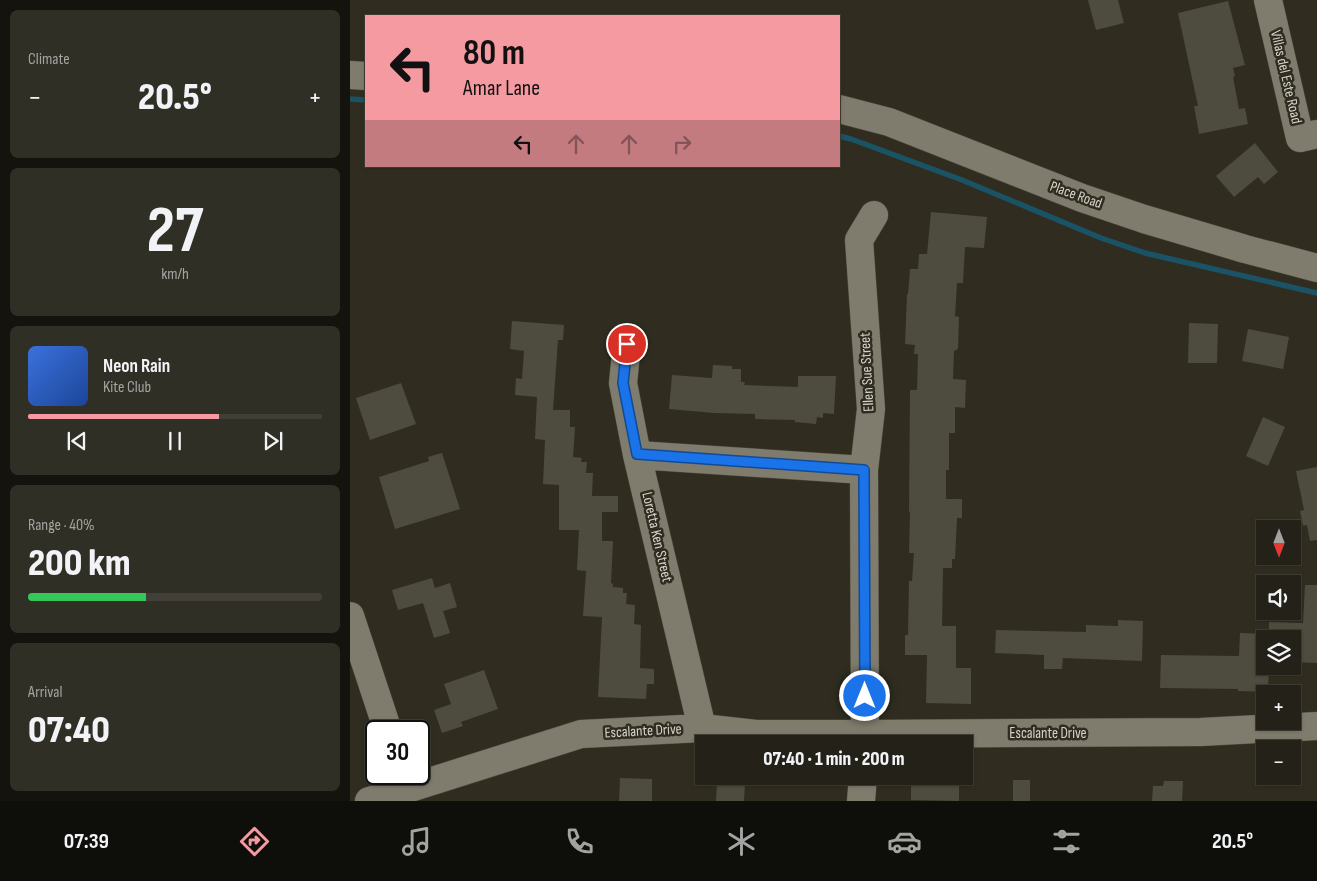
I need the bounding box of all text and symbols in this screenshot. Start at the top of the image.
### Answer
street label: Villas del Este Road [1266,28,1306,126]
text: 80 m [463,32,525,75]
icon: left [380,35,445,100]
text: Climate [28,50,70,69]
text: 20.5° [138,75,212,120]
text: Amar Lane [463,75,540,102]
text: − [28,81,42,114]
text: + [308,81,322,114]
icon: left [509,130,537,158]
icon: ahead [562,130,590,158]
icon: ahead [615,130,643,158]
icon: right [668,130,696,158]
street label: Place Road [1047,177,1105,213]
text: 27 [147,193,203,271]
text: km/h [161,265,189,284]
pin [606,323,648,365]
icon: arrive [613,330,641,358]
street label: Ellen Sue Street [855,331,879,412]
text: Neon Rain [103,355,170,378]
text: Kite Club [103,378,151,397]
icon: previous [63,427,91,455]
icon: pause [161,427,189,455]
icon: next [259,427,287,455]
street label: Loretta Ken Street [637,490,677,584]
text: Range · 40% [28,516,95,535]
north arrow [1256,520,1301,565]
map controls [1256,520,1301,785]
text: 200 km [28,541,130,586]
button: sound [1256,575,1301,620]
button: layers [1256,630,1301,675]
position arrow [838,669,890,721]
text: Arrival [28,683,62,702]
button: + [1256,685,1301,730]
text: 07:40 [28,708,110,753]
street label: Escalante Drive [604,719,682,743]
speed limit sign: 30 [365,720,430,785]
street label: Escalante Drive [1009,724,1087,743]
button: − [1256,740,1301,785]
text: 07:40 · 1 min · 200 m [763,748,905,771]
icon: directions [237,824,272,859]
icon: music [399,824,434,859]
icon: phone [562,824,597,859]
icon: climate [724,824,759,859]
icon: car [887,824,922,859]
icon: filters [1049,824,1084,859]
text: 07:39 [64,828,109,855]
text: 20.5° [1212,828,1253,855]

